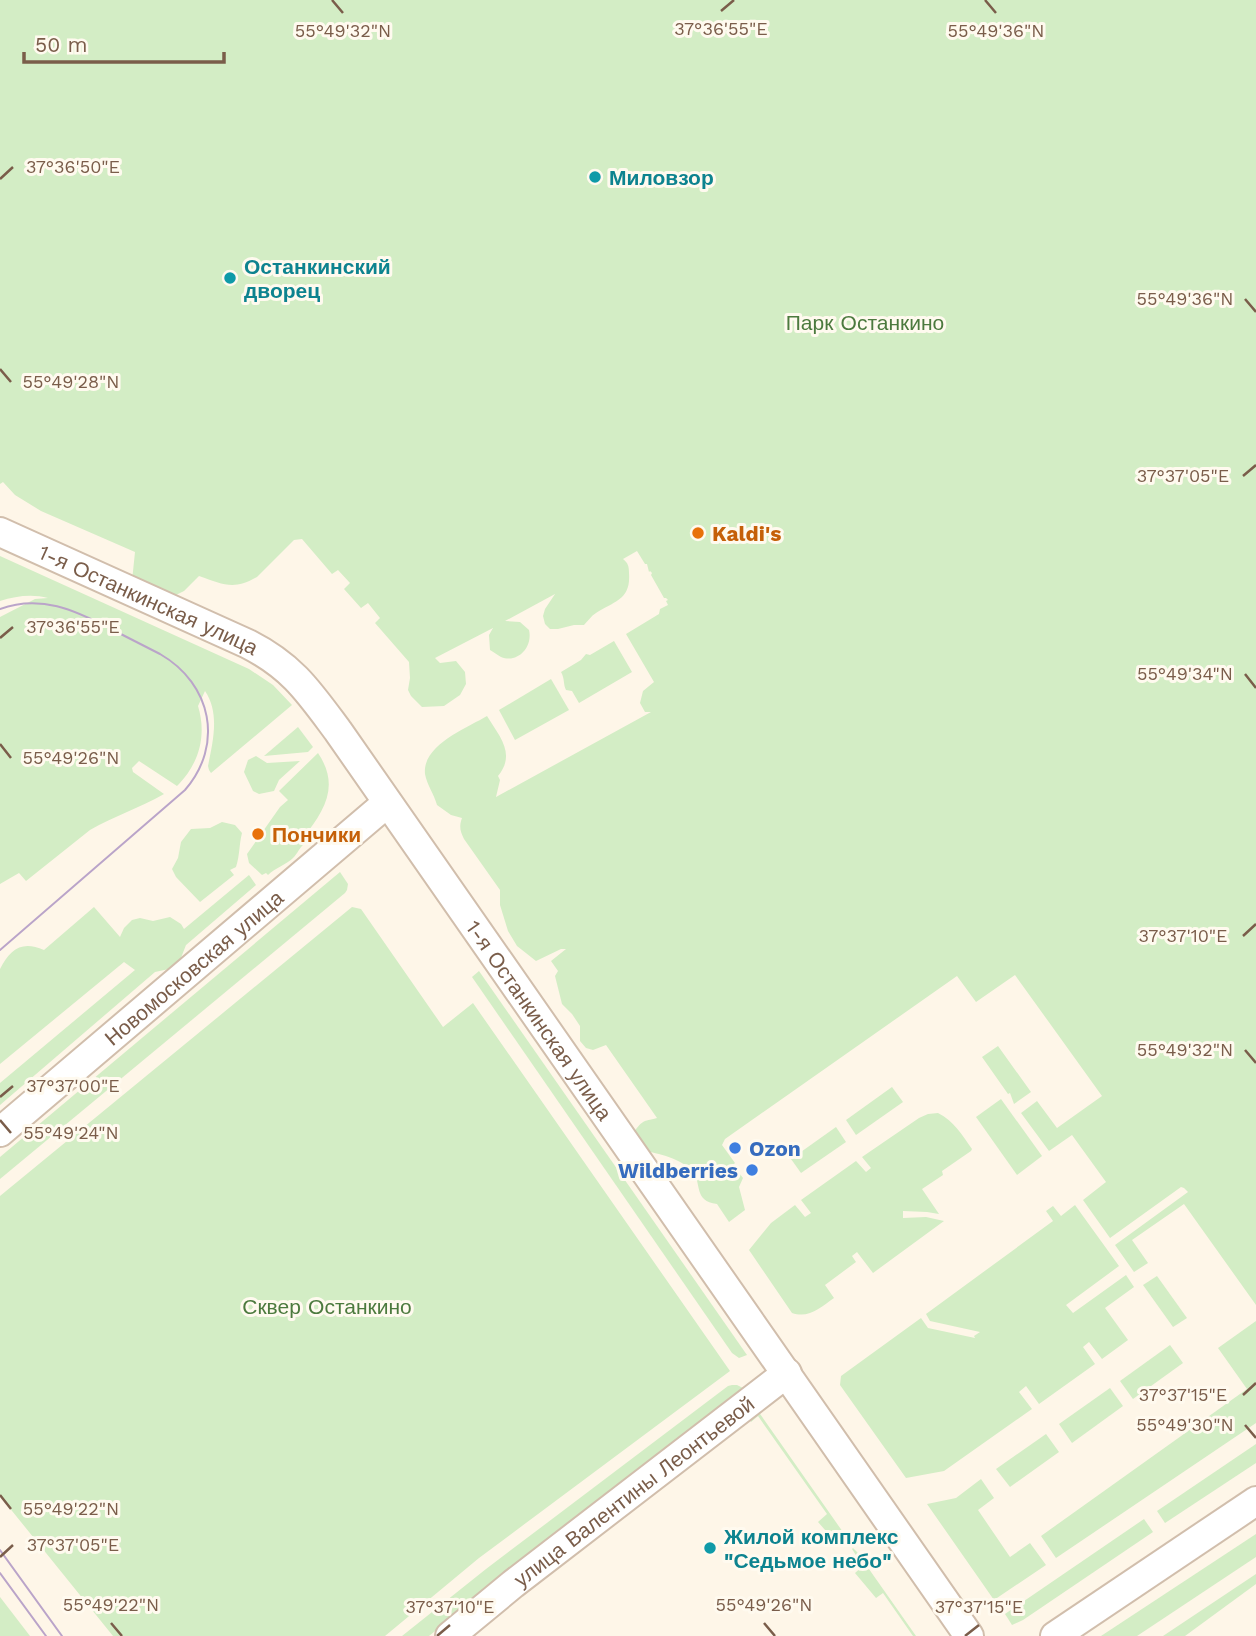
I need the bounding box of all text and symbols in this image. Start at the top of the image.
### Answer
text: 37°36'55"E [674,18,768,39]
text: 55°49'32"N [295,20,391,41]
text: 55°49'36"N [947,20,1045,41]
scale bar [24,21,224,65]
text: 50 m [35,32,87,57]
text: 37°36'50"E [26,156,120,177]
place label: Миловзор [609,165,714,190]
marker: Миловзор [587,169,603,185]
place label: Останкинский дворец [244,254,391,303]
marker: Останкинский дворец [222,270,238,286]
text: 55°49'36"N [1136,288,1234,309]
park label: Парк Останкино [786,310,944,335]
text: 55°49'28"N [22,371,120,392]
text: 37°37'05"E [1137,465,1229,486]
place label: Kaldi's [712,521,781,546]
marker: Kaldi's [690,525,706,541]
street label: 1-я Останкинская улица [35,539,263,660]
text: 37°36'55"E [26,616,120,637]
text: 55°49'34"N [1137,663,1233,684]
text: 55°49'26"N [22,747,120,768]
place label: Пончики [272,822,361,847]
marker: Пончики [250,826,266,842]
street label: Новомосковская улица [99,884,288,1050]
street label: 1-я Останкинская улица [461,915,618,1125]
text: 37°37'10"E [1138,925,1228,946]
text: 55°49'32"N [1137,1039,1233,1060]
text: 37°37'00"E [26,1075,120,1096]
text: 55°49'24"N [23,1122,119,1143]
place label: Ozon [749,1136,801,1161]
marker: Ozon [727,1140,743,1156]
place label: Wildberries [618,1158,738,1183]
marker: Wildberries [744,1162,760,1178]
park label: Сквер Останкино [242,1294,412,1319]
text: 37°37'15"E [1139,1384,1227,1405]
street label: улица Валентины Леонтьевой [508,1391,759,1592]
text: 55°49'30"N [1136,1414,1234,1435]
text: 55°49'22"N [23,1498,119,1519]
place label: Жилой комплекс "Седьмое небо" [723,1524,899,1573]
text: 37°37'05"E [27,1534,119,1555]
marker: Жилой комплекс "Седьмое небо" [702,1540,718,1556]
text: 55°49'22"N [63,1594,159,1615]
text: 55°49'26"N [715,1594,813,1615]
text: 37°37'10"E [405,1596,495,1617]
text: 37°37'15"E [935,1596,1023,1617]

